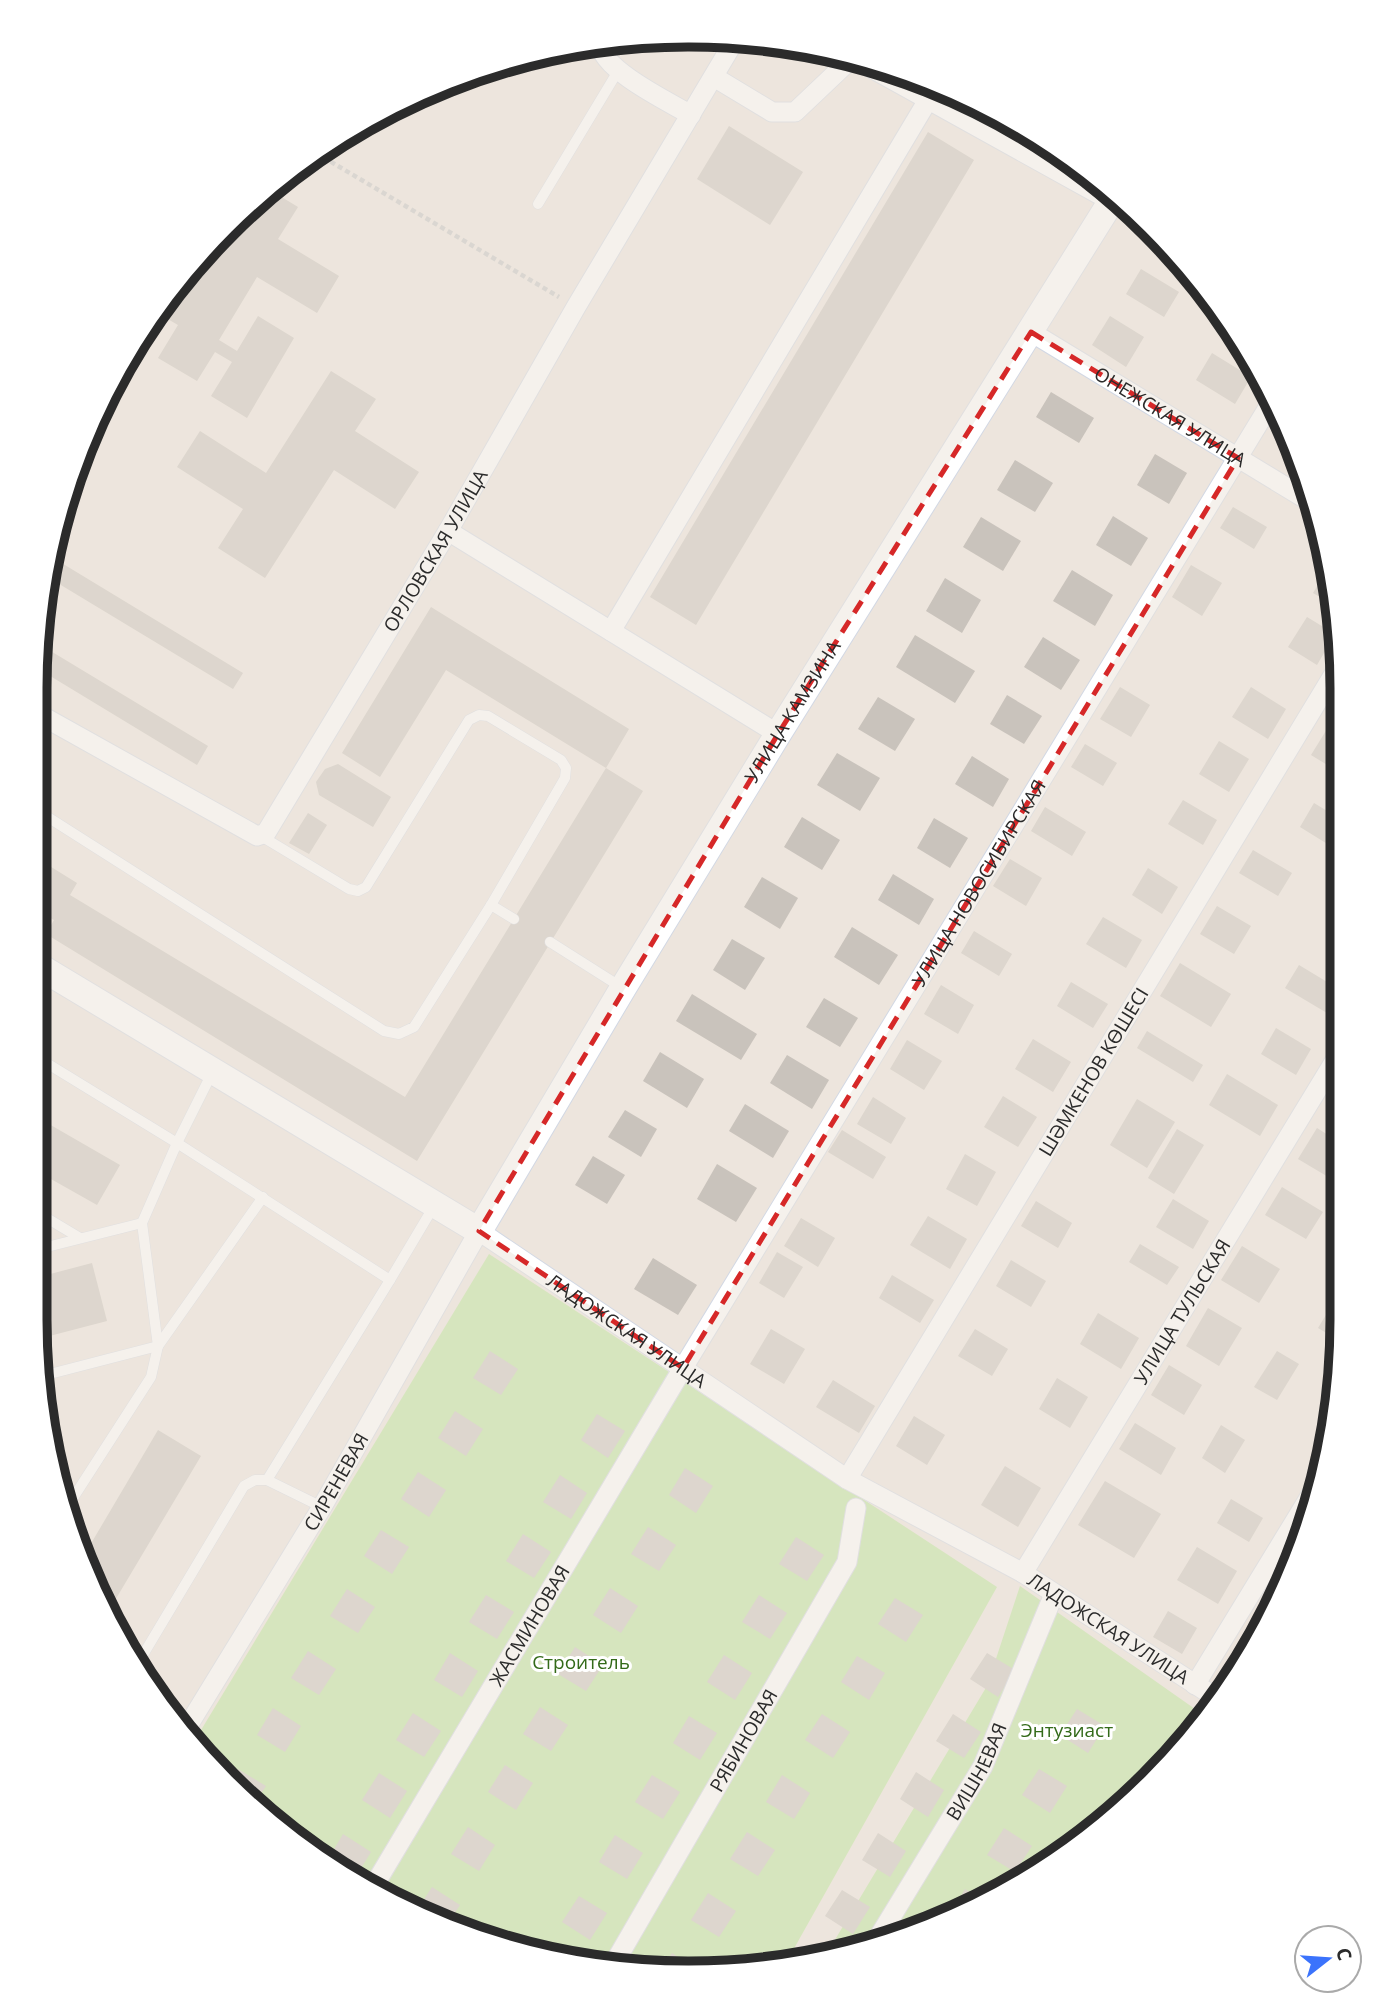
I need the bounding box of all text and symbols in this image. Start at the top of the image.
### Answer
street label: ОНЕЖСКАЯ УЛИЦА [1089,361,1251,473]
street label: ОРЛОВСКАЯ УЛИЦА [377,465,494,637]
street label: УЛИЦА КАМЗИНА [739,635,846,787]
street label: УЛИЦА НОВОСИБИРСКАЯ [906,775,1052,991]
street label: ШӘМКЕНОВ КӨШЕСІ [1032,983,1154,1161]
street label: УЛИЦА ТУЛЬСКАЯ [1128,1234,1236,1389]
street label: ЛАДОЖСКАЯ УЛИЦА [542,1267,712,1394]
street label: СИРЕНЕВАЯ [297,1428,374,1536]
street label: ЖАСМИНОВАЯ [483,1560,575,1691]
street label: ЛАДОЖСКАЯ УЛИЦА [1023,1567,1194,1690]
park label: Строитель [532,1649,630,1675]
street label: РЯБИНОВАЯ [703,1684,784,1796]
park label: Энтузиаст [1021,1717,1113,1743]
street label: ВИШНЕВАЯ [940,1719,1013,1825]
north arrow [1293,1924,1363,1994]
text: С [1330,1944,1358,1964]

